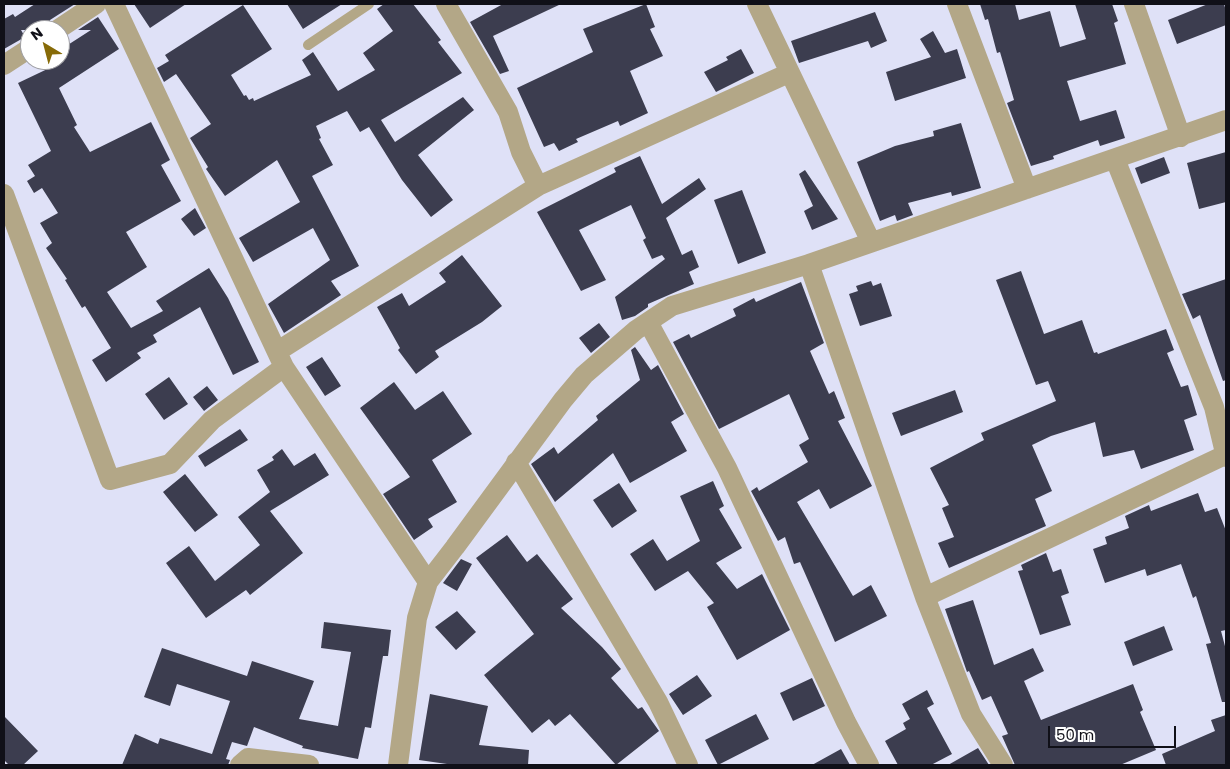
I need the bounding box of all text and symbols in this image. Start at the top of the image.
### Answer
north arrow [20,20,70,70]
text: N [26,23,47,45]
scale bar [1050,716,1178,748]
text: 50 m [1056,724,1094,745]

